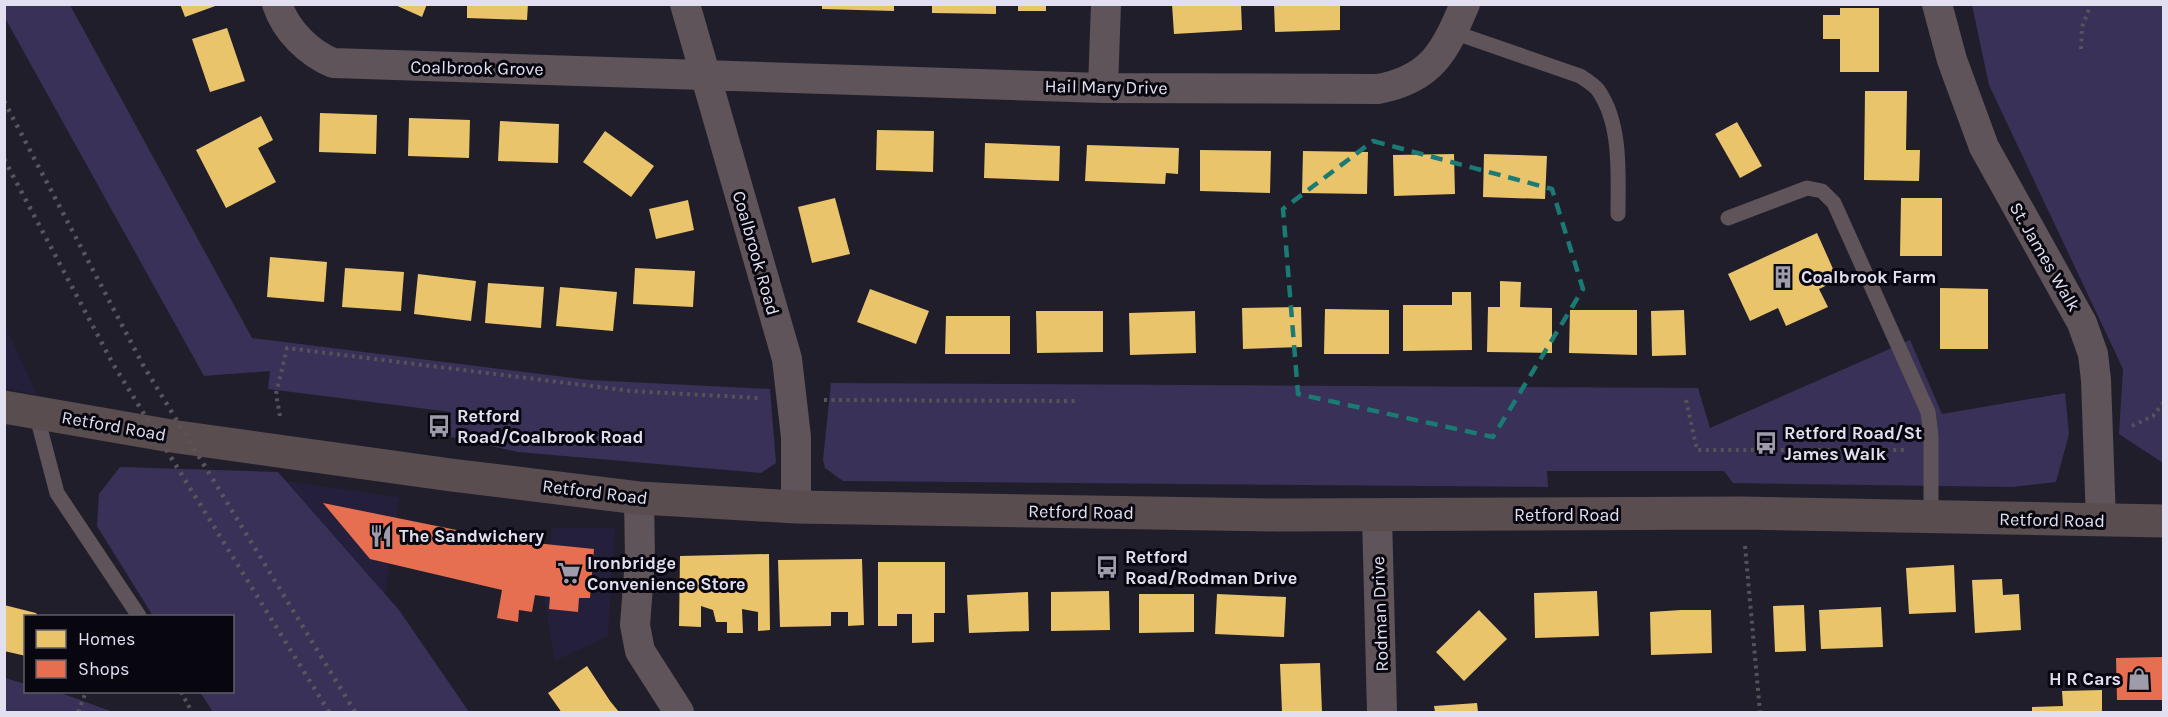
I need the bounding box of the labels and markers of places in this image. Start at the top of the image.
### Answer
building icon: Coalbrook Farm [1770,264,1796,290]
place label: Coalbrook Farm [1801,266,1936,288]
place label: Retford Road/Coalbrook Road [457,405,644,448]
bus stop icon: Retford Road/Coalbrook Road [426,413,452,439]
place label: Retford Road/St James Walk [1784,422,1922,465]
bus stop icon: Retford Road/St James Walk [1753,430,1779,456]
restaurant icon: The Sandwichery [368,523,394,549]
place label: The Sandwichery [399,525,544,547]
place label: Retford Road/Rodman Drive [1125,546,1297,589]
place label: Ironbridge Convenience Store [587,552,746,595]
bus stop icon: Retford Road/Rodman Drive [1094,554,1120,580]
supermarket icon: Ironbridge Convenience Store [556,560,582,586]
shop icon: H R Cars [2126,666,2152,692]
place label: H R Cars [2049,668,2121,690]

